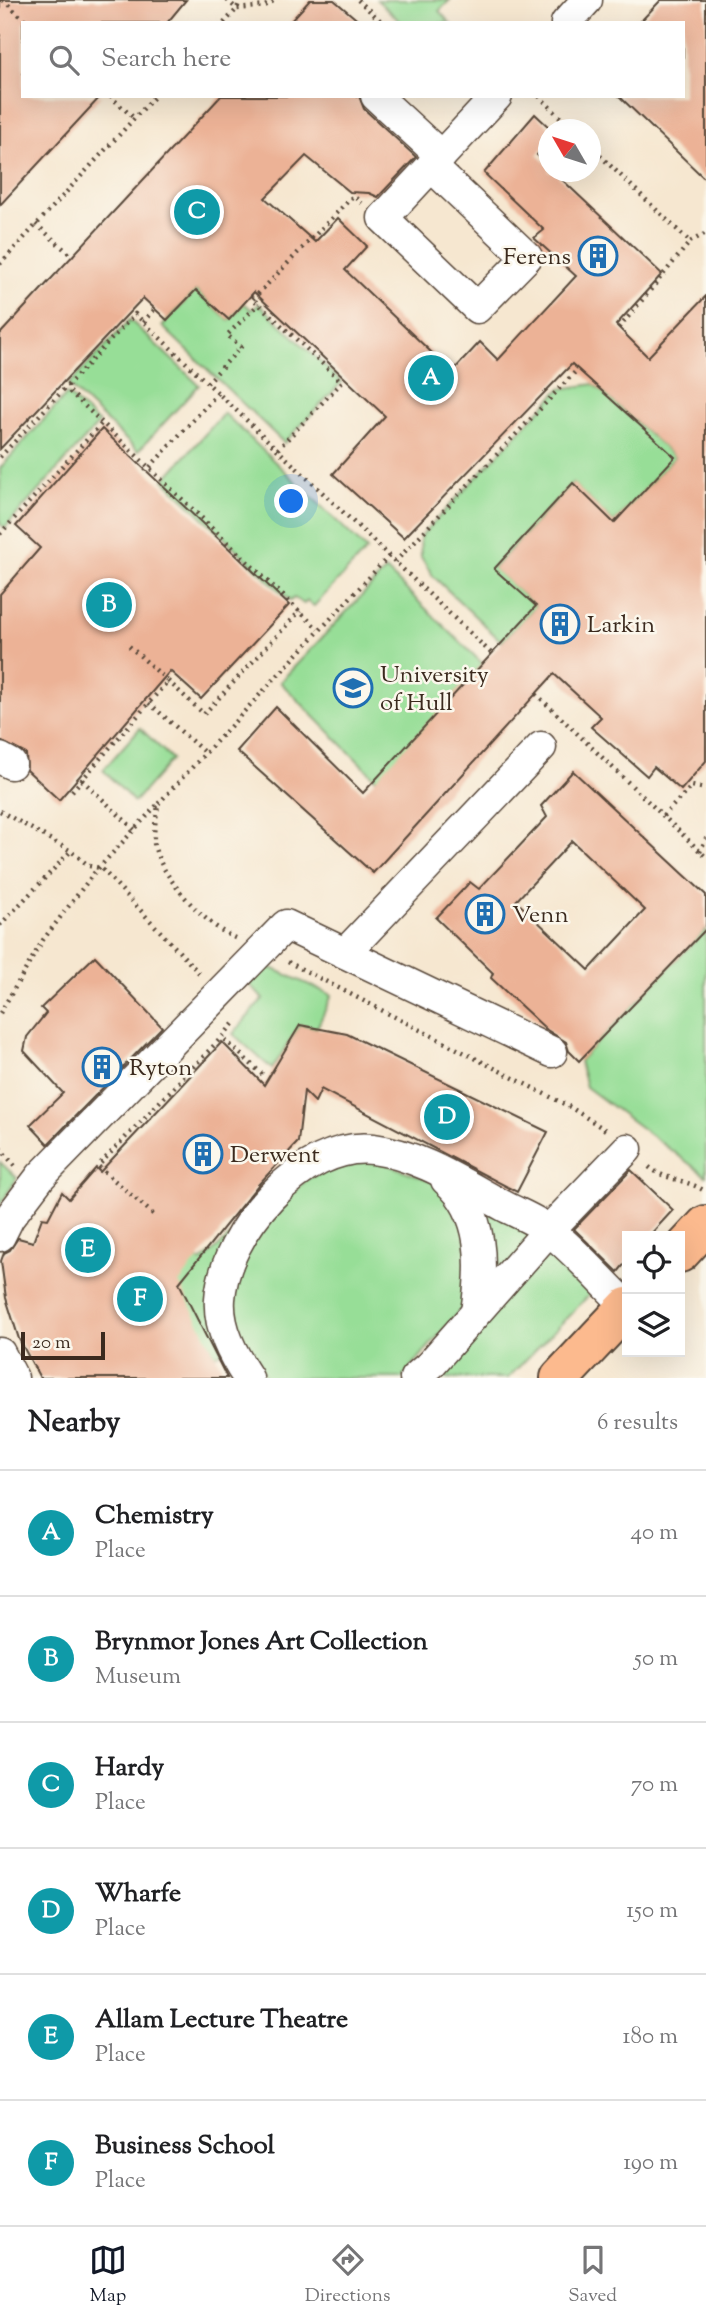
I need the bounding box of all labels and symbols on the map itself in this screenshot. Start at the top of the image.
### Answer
north arrow [538,119,601,182]
pin: C [174,186,220,238]
building icon: Ferens [577,235,619,277]
place label: Ferens [503,241,571,275]
pin: A [408,352,454,404]
your location [274,484,308,518]
pin: B [86,579,132,631]
building icon: Larkin [539,603,581,645]
place label: Larkin [587,609,655,643]
place label: University of Hull [380,659,489,721]
school or university icon: University of Hull [332,667,374,709]
building icon: Venn [464,893,506,935]
place label: Venn [512,899,569,933]
building icon: Ryton [81,1046,123,1088]
place label: Ryton [129,1052,192,1086]
pin: D [424,1091,470,1143]
building icon: Derwent [182,1133,224,1175]
place label: Derwent [230,1139,320,1173]
pin: E [65,1224,111,1276]
pin: F [117,1273,163,1325]
scale bar [21,1329,105,1361]

